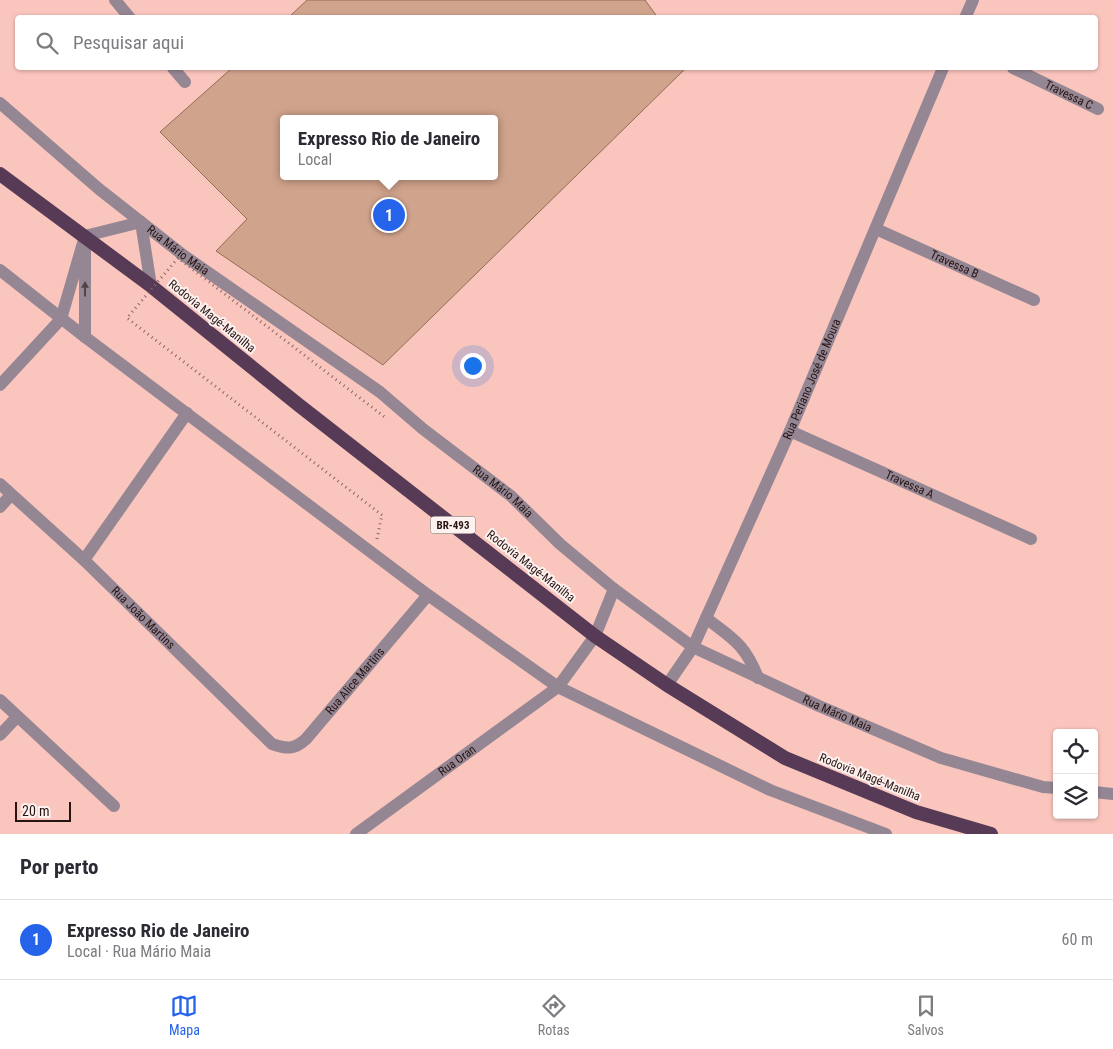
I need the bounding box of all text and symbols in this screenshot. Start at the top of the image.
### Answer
search box [15,15,1098,70]
icon: search [33,29,61,57]
text: Pesquisar aqui [73,31,184,54]
street label: Travessa C [1042,77,1095,113]
popup [280,115,498,180]
text: Expresso Rio de Janeiro [298,127,480,150]
text: Local [298,150,332,169]
pin: 1 [373,196,405,234]
street label: Rua Mário Maia [144,222,212,278]
street label: Travessa B [928,247,981,281]
street label: Rodovia Magé-Manilha [166,277,258,355]
one-way arrow [81,280,89,296]
street label: Rua Periano José de Moura [780,316,844,442]
your location [460,353,486,379]
street label: Rua Mário Maia [470,462,536,521]
street label: Travessa A [883,468,936,502]
road number: BR-493 [430,516,476,534]
street label: Rodovia Magé-Manilha [484,527,578,605]
street label: Rua João Martins [108,584,178,652]
street label: Rua Alice Martins [323,645,387,718]
street label: Rua Mário Maia [800,692,874,735]
map controls [1053,729,1098,819]
button: locate [1053,729,1098,774]
street label: Rua Oran [436,742,479,779]
street label: Rodovia Magé-Manilha [817,750,923,804]
button: layers [1053,774,1098,819]
scale bar [15,799,71,822]
text: 20 m [22,803,50,819]
text: Por perto [20,855,99,879]
text: Expresso Rio de Janeiro [67,919,250,942]
text: 1 [32,930,40,949]
text: 60 m [1061,930,1093,949]
text: Local · Rua Mário Maia [67,942,211,961]
tab: Mapa [169,992,200,1038]
tab: Rotas [538,992,570,1038]
tab: Salvos [908,992,944,1038]

